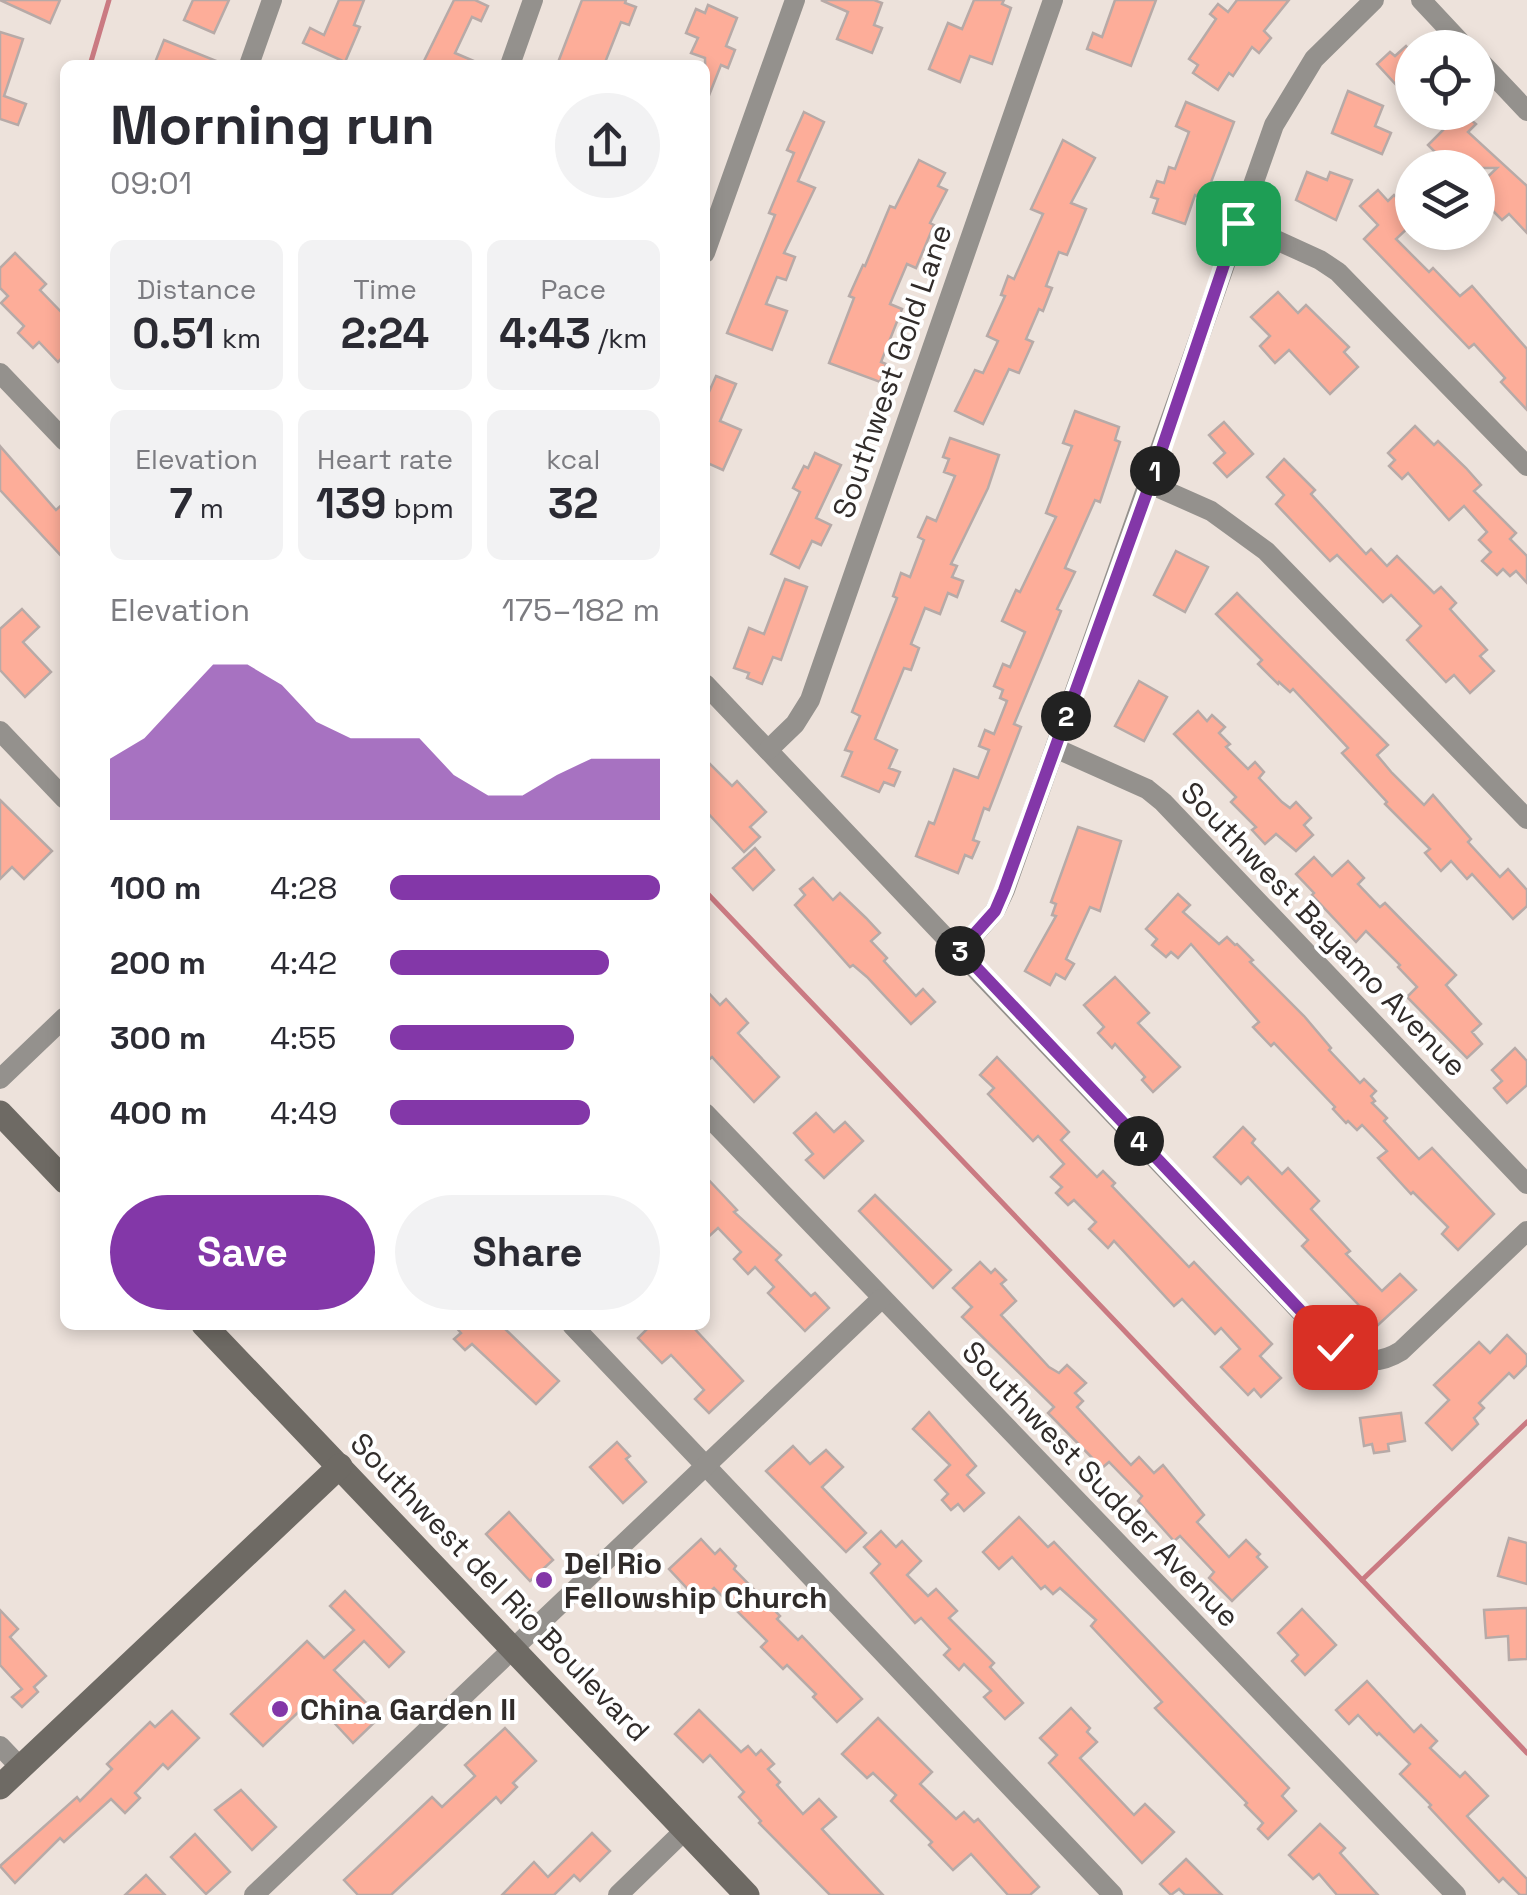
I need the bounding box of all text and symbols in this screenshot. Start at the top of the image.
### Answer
map controls [1395,30,1495,250]
button: locate [1395,30,1495,130]
text: Morning run [110,90,435,160]
button: share [555,93,660,198]
button: layers [1395,150,1495,250]
text: 09:01 [110,163,192,203]
pin [1196,181,1281,266]
icon: arrive [1211,196,1266,251]
street label: Southwest Gold Lane [823,219,961,523]
text: Distance [137,271,256,307]
text: Time [353,271,417,307]
text: Pace [541,271,606,307]
text: 0.51 [132,307,215,360]
text: 2:24 [341,307,429,360]
text: 4:43 [499,307,591,360]
text: km [215,320,261,356]
text: /km [591,320,647,356]
text: Elevation [135,441,258,477]
text: Heart rate [317,441,453,477]
text: kcal [546,441,600,477]
pin: 1 [1130,446,1180,496]
text: 1 [1149,453,1161,489]
text: 7 [169,477,193,530]
text: 139 [316,477,387,530]
text: 32 [548,477,599,530]
text: m [193,490,224,526]
text: bpm [387,490,454,526]
text: Elevation [110,590,250,630]
text: 175–182 m [502,590,660,630]
pin: 2 [1041,691,1091,741]
text: 2 [1058,698,1074,734]
street label: Southwest Bayamo Avenue [1173,773,1475,1085]
text: 100 m [110,868,201,908]
text: 4:28 [270,868,337,908]
pin: 3 [935,926,985,976]
text: 3 [951,933,969,969]
text: 200 m [110,943,206,983]
text: 4:42 [270,943,337,983]
text: 300 m [110,1018,206,1058]
text: 4:55 [270,1018,336,1058]
text: 400 m [110,1093,207,1133]
text: 4:49 [270,1093,338,1133]
pin: 4 [1114,1116,1164,1166]
text: 4 [1130,1123,1148,1159]
button: Save [110,1195,375,1310]
button: Share [395,1195,660,1310]
pin [1293,1305,1378,1390]
icon: check [1308,1320,1363,1375]
street label: Southwest Sudder Avenue [954,1333,1248,1635]
street label: Southwest del Rio Boulevard [342,1424,658,1750]
place label: Del Rio Fellowship Church [564,1544,827,1617]
marker: Del Rio Fellowship Church [533,1569,555,1591]
place label: China Garden II [300,1690,516,1729]
marker: China Garden II [269,1698,291,1720]

